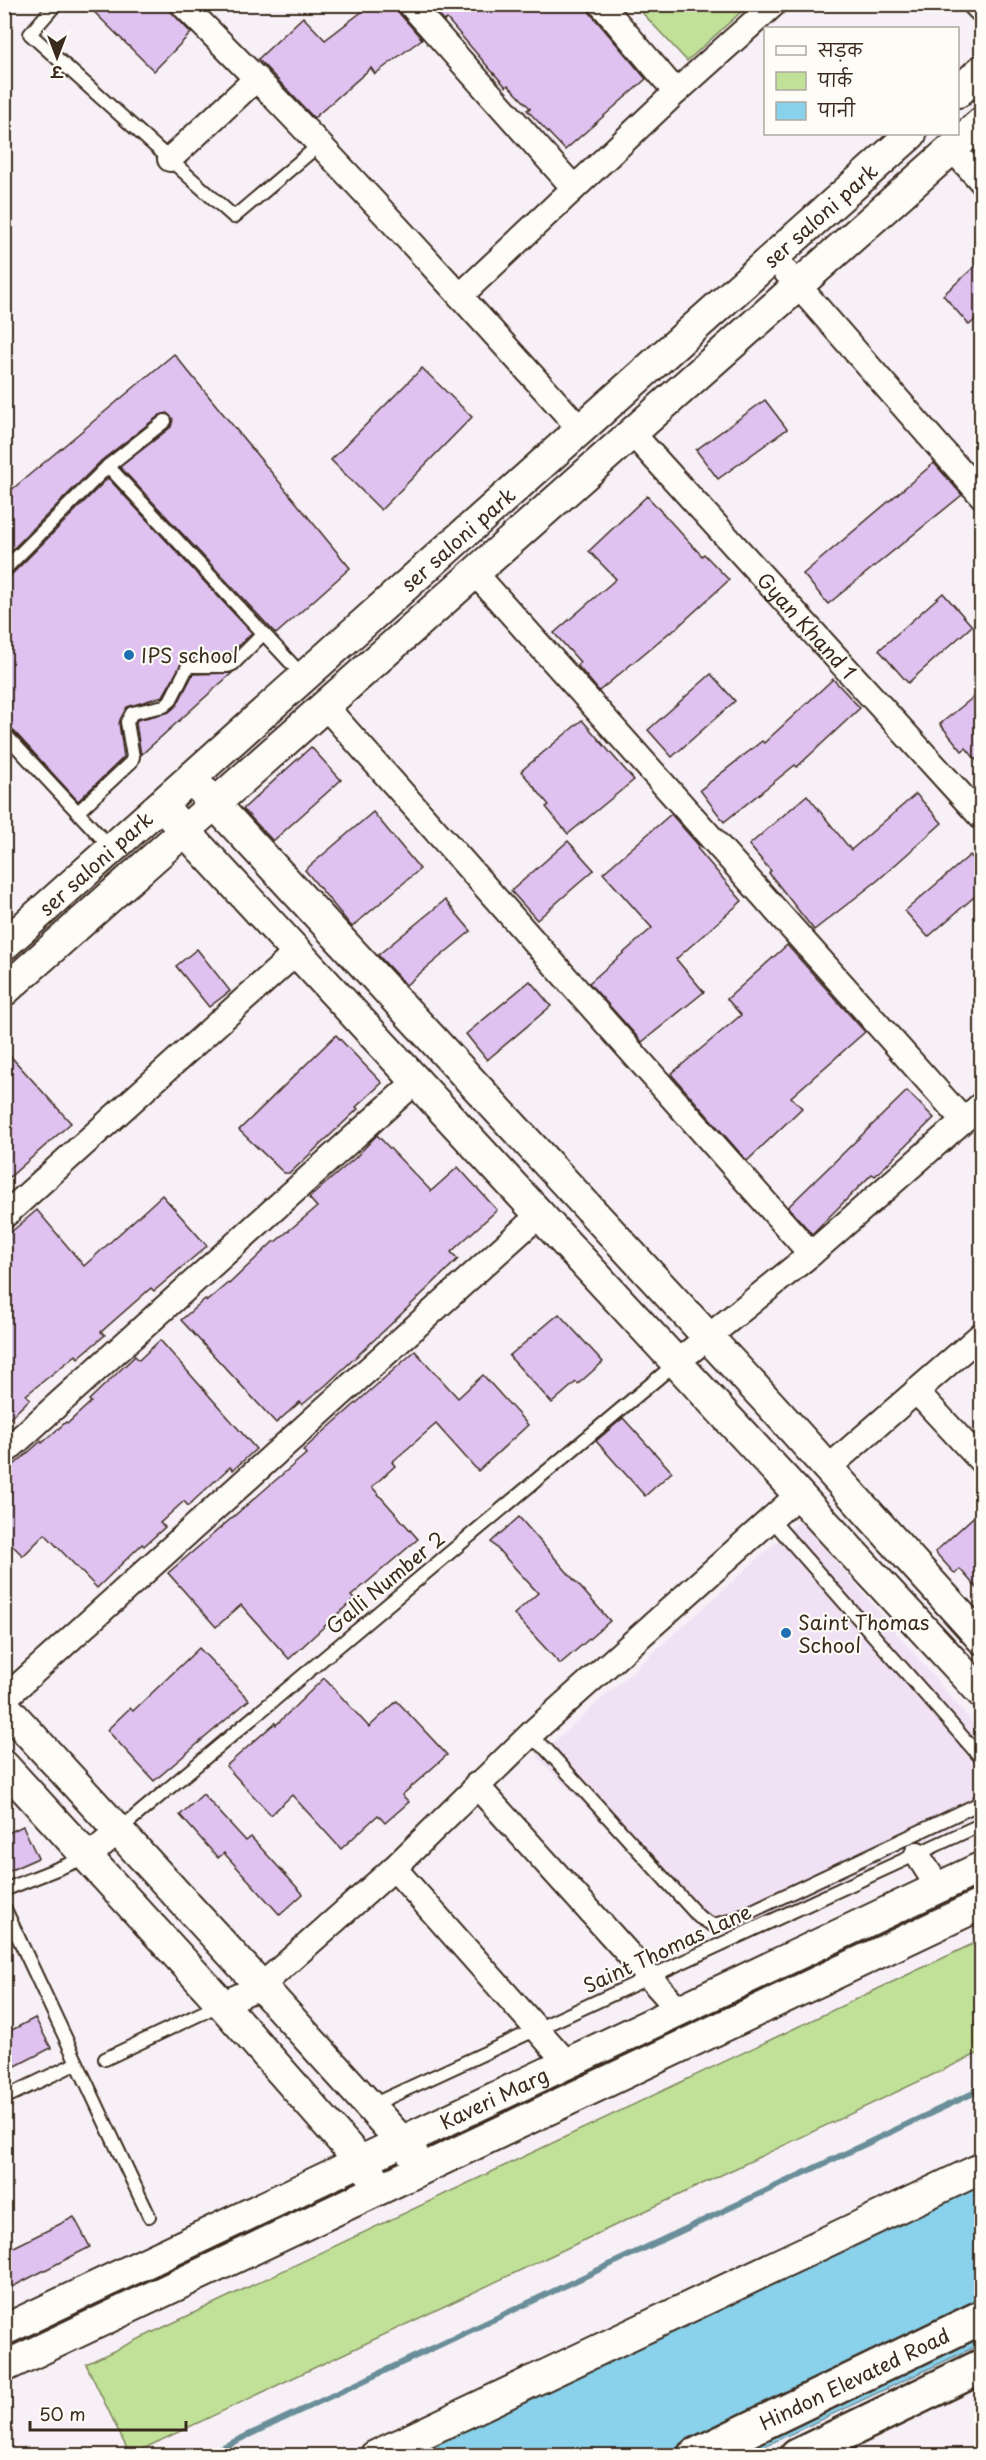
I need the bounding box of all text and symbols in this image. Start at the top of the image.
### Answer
north arrow [27,27,87,87]
legend [764,27,959,135]
text: सड़क [817,36,863,63]
text: उ [50,61,64,85]
text: पार्क [817,66,853,93]
text: पानी [817,96,856,123]
street label: ser saloni park [757,156,884,274]
street label: ser saloni park [394,480,522,598]
street label: Gyan Khand 1 [750,565,864,686]
place label: IPS school [141,640,238,670]
marker: IPS school [122,648,136,662]
street label: ser saloni park [32,804,159,922]
street label: Galli Number 2 [319,1523,451,1641]
place label: Saint Thomas School [798,1607,929,1660]
marker: Saint Thomas School [779,1626,793,1640]
street label: Saint Thomas Lane [578,1896,756,2000]
street label: Kaveri Marg [435,2060,553,2137]
street label: Hindon Elevated Road [754,2320,955,2437]
scale bar [30,2394,186,2432]
text: 50 m [39,2400,86,2427]

